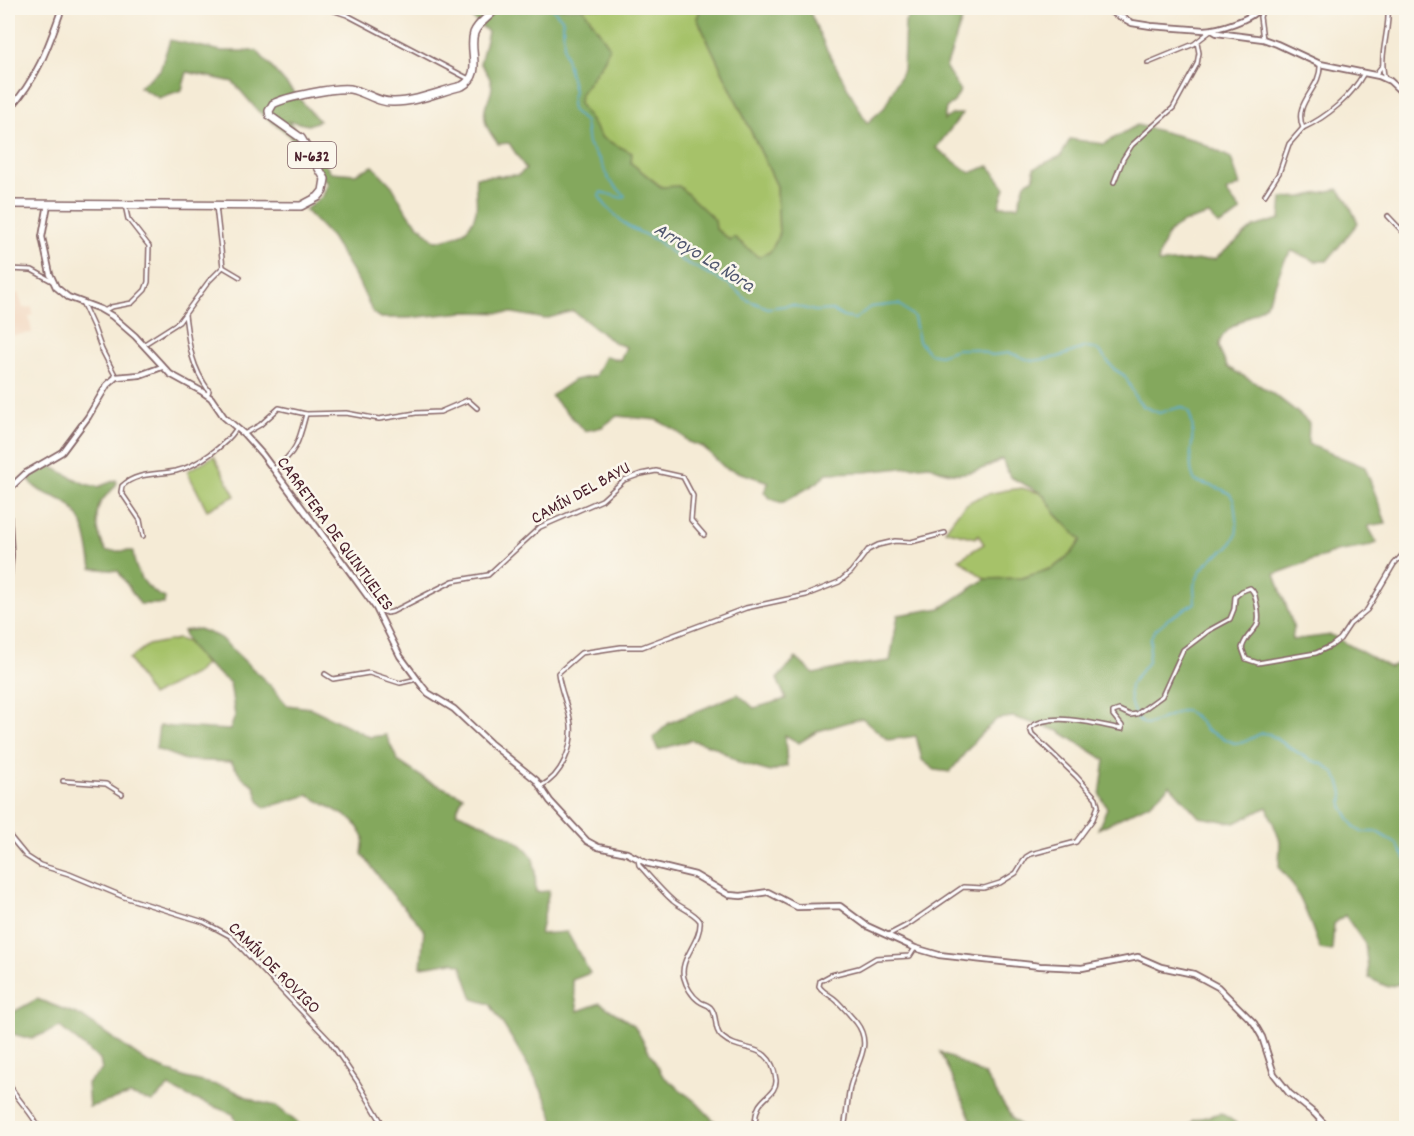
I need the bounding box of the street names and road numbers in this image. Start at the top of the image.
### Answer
road number: N-632 [288,142,336,168]
street label: CARRETERA DE QUINTUELES [269,452,399,617]
street label: CAMÍN DEL BAYU [527,457,635,532]
street label: CAMÍN DE ROVIGO [221,917,325,1021]

